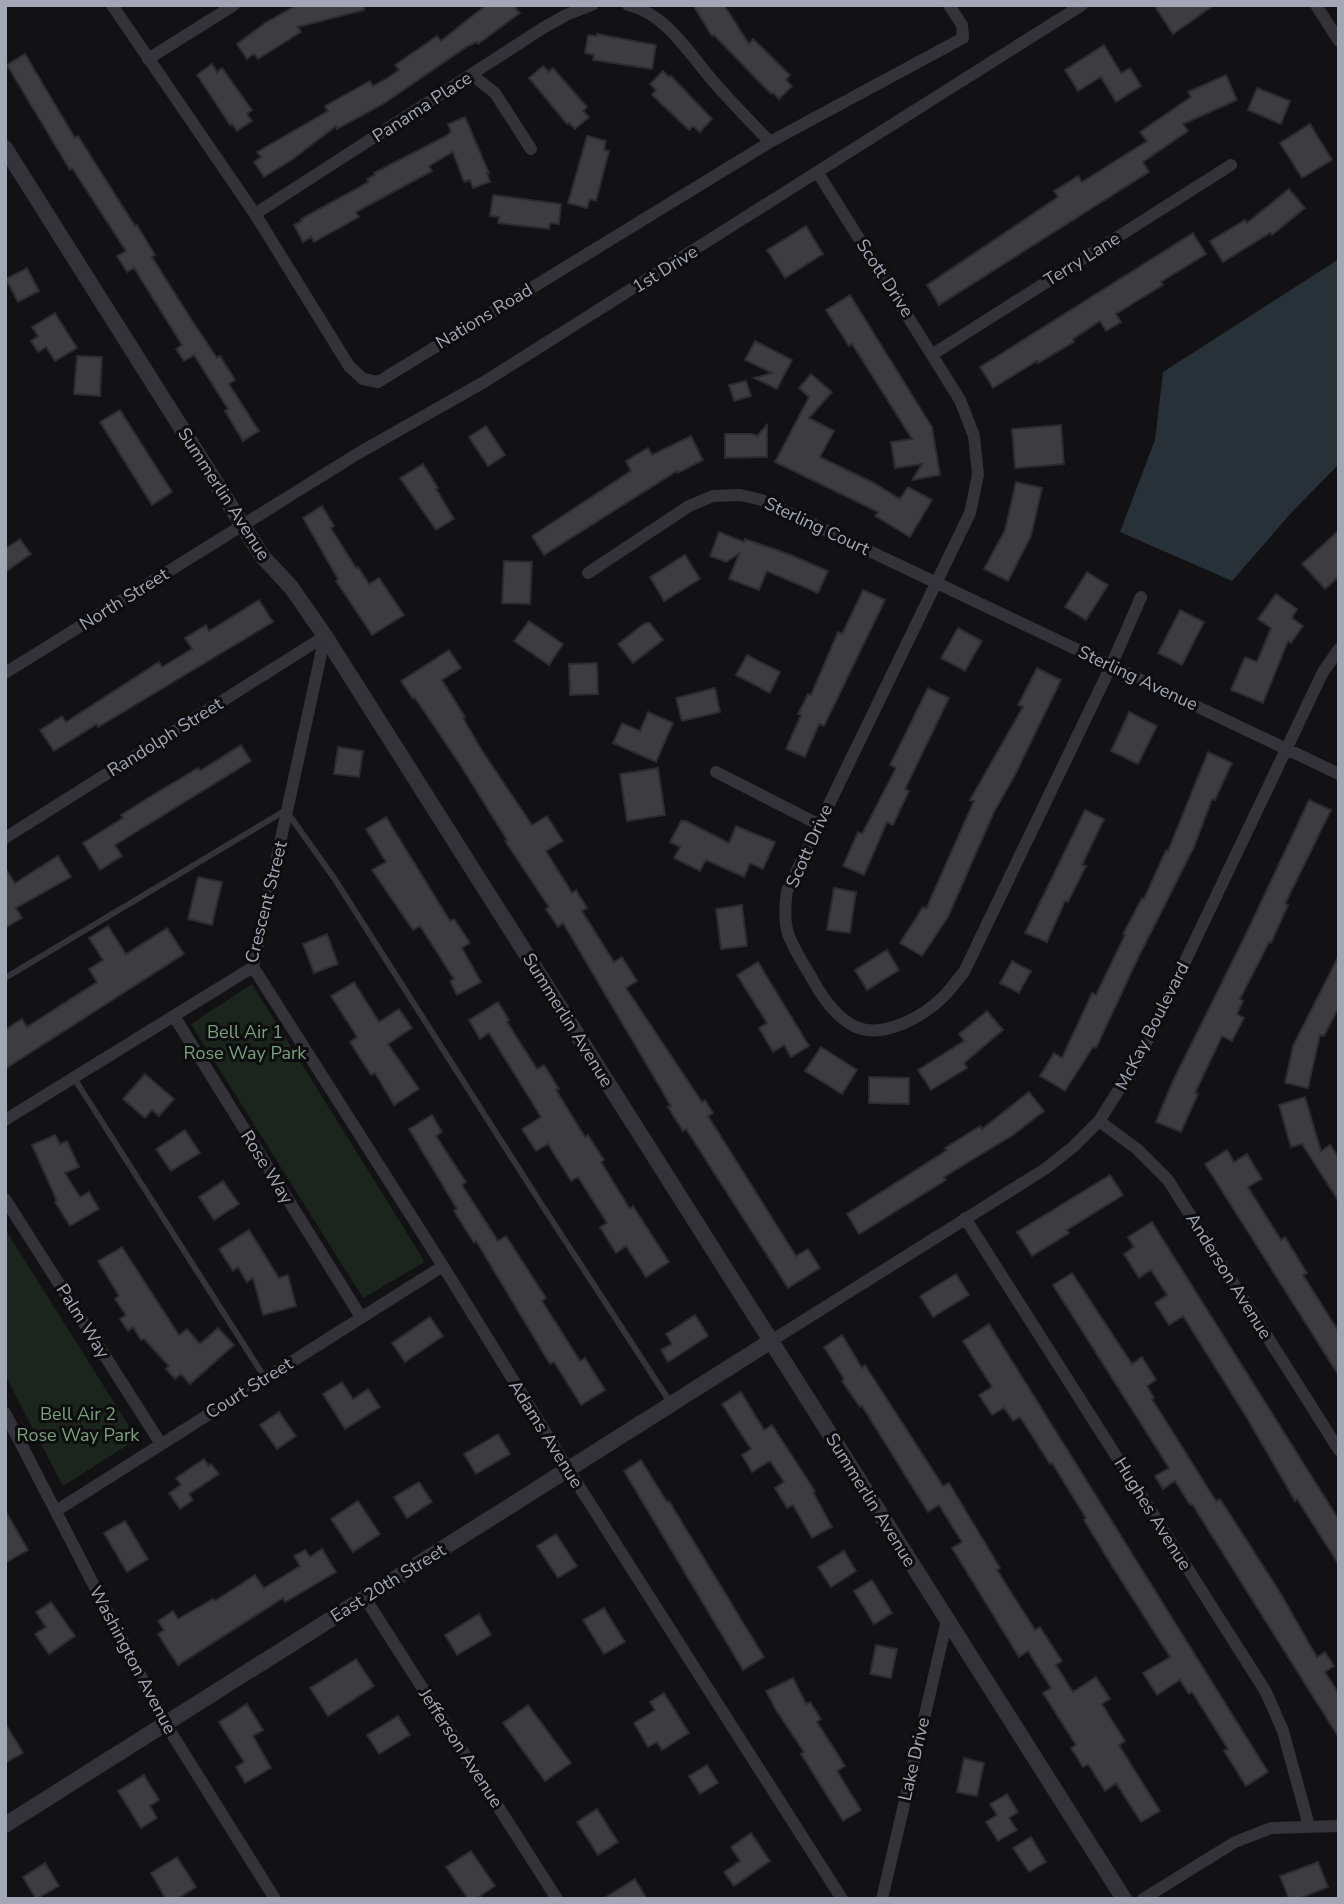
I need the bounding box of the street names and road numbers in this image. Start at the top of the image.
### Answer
street label: Panama Place [368,66,476,148]
street label: Terry Lane [1039,226,1125,292]
street label: Scott Drive [851,234,919,322]
street label: 1st Drive [628,239,702,299]
street label: Nations Road [431,278,537,354]
street label: Summerlin Avenue [172,423,276,565]
street label: Sterling Court [761,491,874,561]
street label: North Street [75,562,174,636]
street label: Sterling Avenue [1074,640,1202,716]
street label: Randolph Street [103,691,228,782]
street label: Scott Drive [780,801,838,891]
street label: Crescent Street [239,838,293,965]
street label: Summerlin Avenue [517,949,619,1091]
street label: McKay Boulevard [1109,958,1195,1094]
street label: Rose Way [235,1126,299,1209]
street label: Anderson Avenue [1181,1208,1277,1344]
street label: Palm Way [51,1279,116,1363]
street label: Court Street [201,1351,298,1424]
street label: Adams Avenue [503,1375,589,1493]
street label: Summerlin Avenue [820,1429,922,1571]
street label: Hughes Avenue [1109,1453,1197,1575]
street label: East 20th Street [326,1538,451,1628]
street label: Washington Avenue [84,1582,182,1738]
street label: Jefferson Avenue [413,1683,509,1812]
street label: Lake Drive [893,1715,935,1803]

